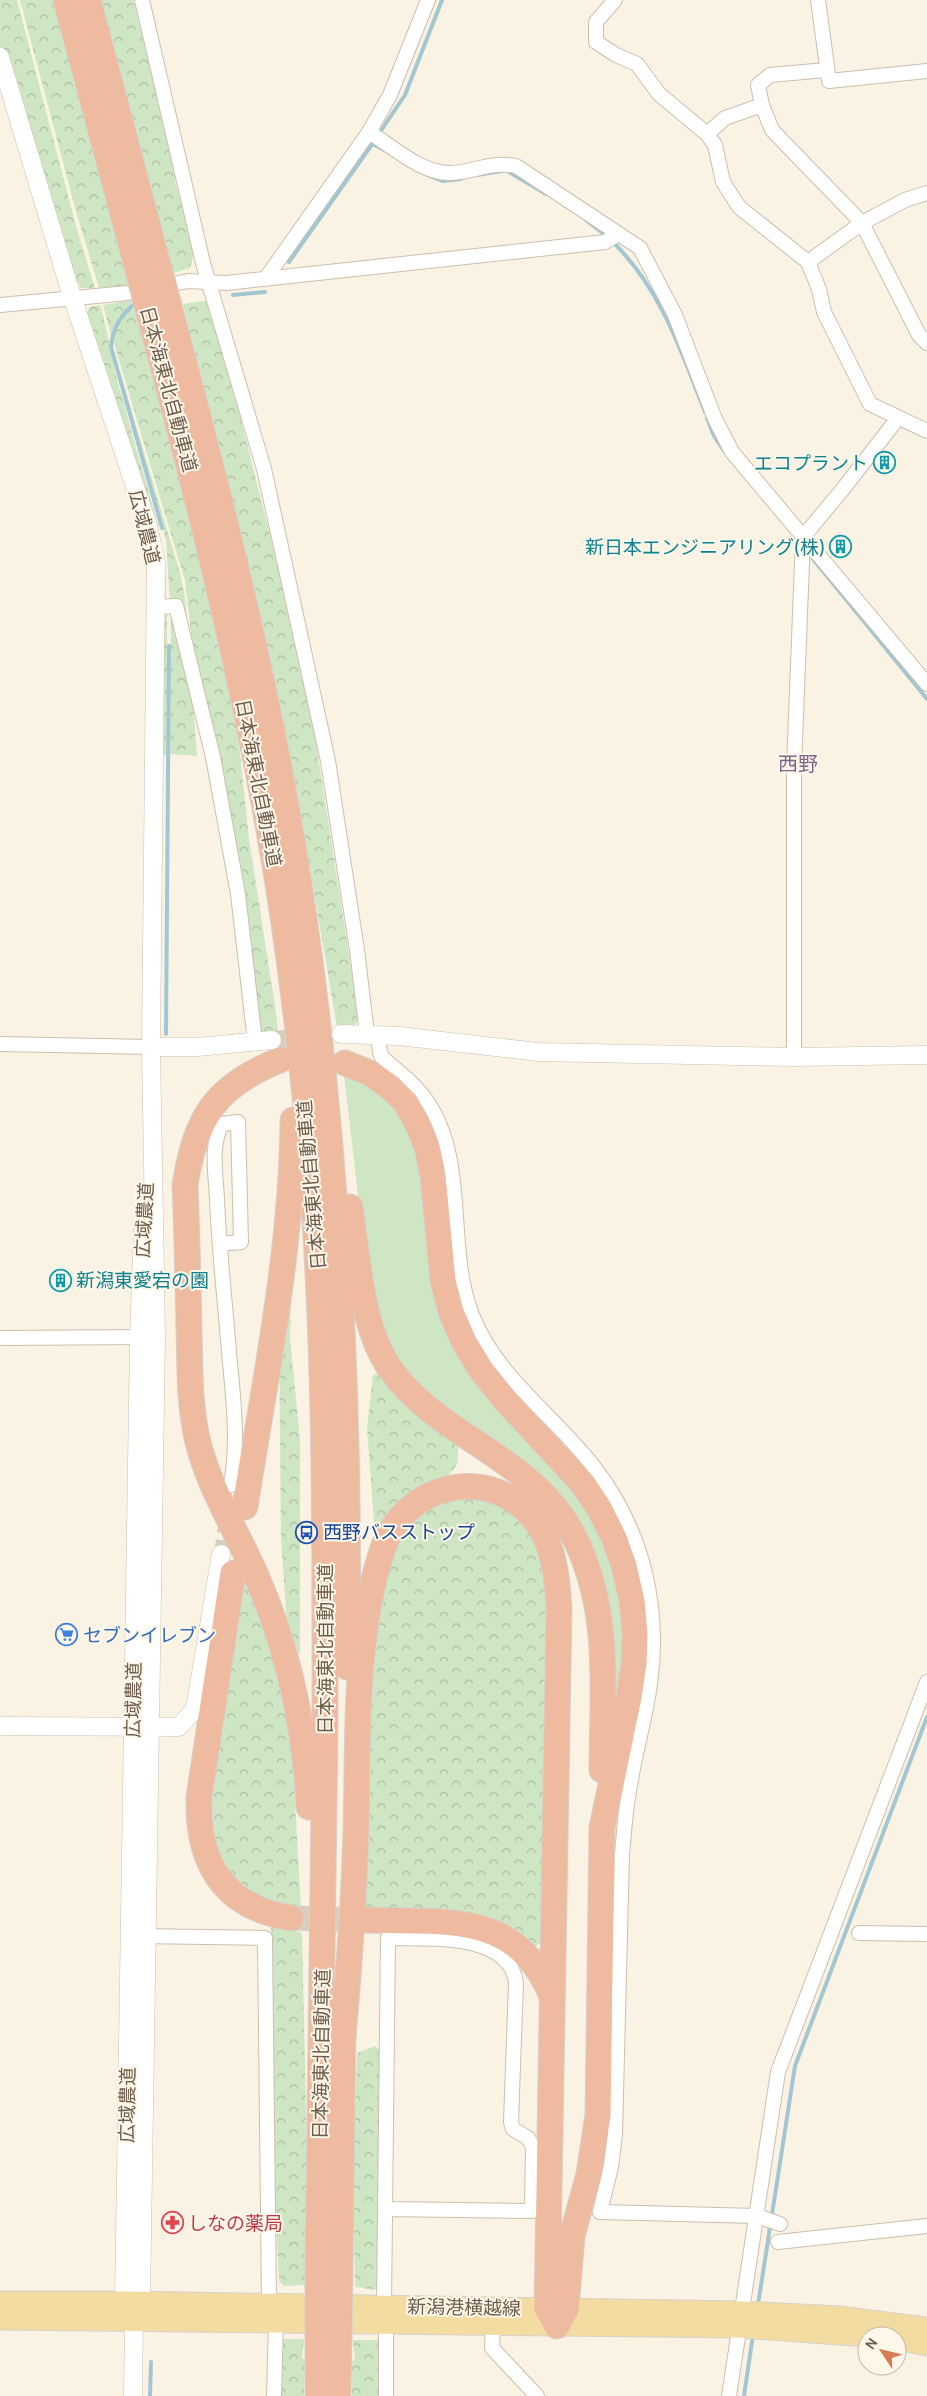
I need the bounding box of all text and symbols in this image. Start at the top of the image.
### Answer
street label: 日本海東北自動車道 [135,304,202,475]
building icon: エコプラント [872,451,896,475]
place label: エコプラント [754,452,868,475]
street label: 広域農道 [124,487,165,567]
building icon: 新日本エンジニアリング(株) [829,535,853,559]
place label: 新日本エンジニアリング(株) [585,536,825,559]
street label: 日本海東北自動車道 [231,697,286,869]
district label: 西野 [778,752,818,776]
street label: 日本海東北自動車道 [293,1099,330,1271]
street label: 広域農道 [131,1181,158,1259]
building icon: 新潟東愛宕の園 [48,1268,72,1292]
place label: 新潟東愛宕の園 [76,1269,209,1292]
bus stop icon: 西野バスストップ [295,1520,319,1544]
place label: 西野バスストップ [323,1521,475,1544]
street label: 日本海東北自動車道 [314,1563,337,1735]
supermarket icon: セブンイレブン [55,1623,79,1647]
place label: セブンイレブン [83,1624,216,1647]
street label: 広域農道 [121,1662,146,1738]
street label: 日本海東北自動車道 [309,1968,334,2140]
street label: 広域農道 [115,2067,140,2143]
pharmacy icon: しなの薬局 [160,2211,184,2235]
place label: しなの薬局 [188,2212,283,2235]
street label: 新潟港横越線 [407,2295,521,2320]
north arrow [857,2326,907,2376]
text: N [861,2334,882,2353]

